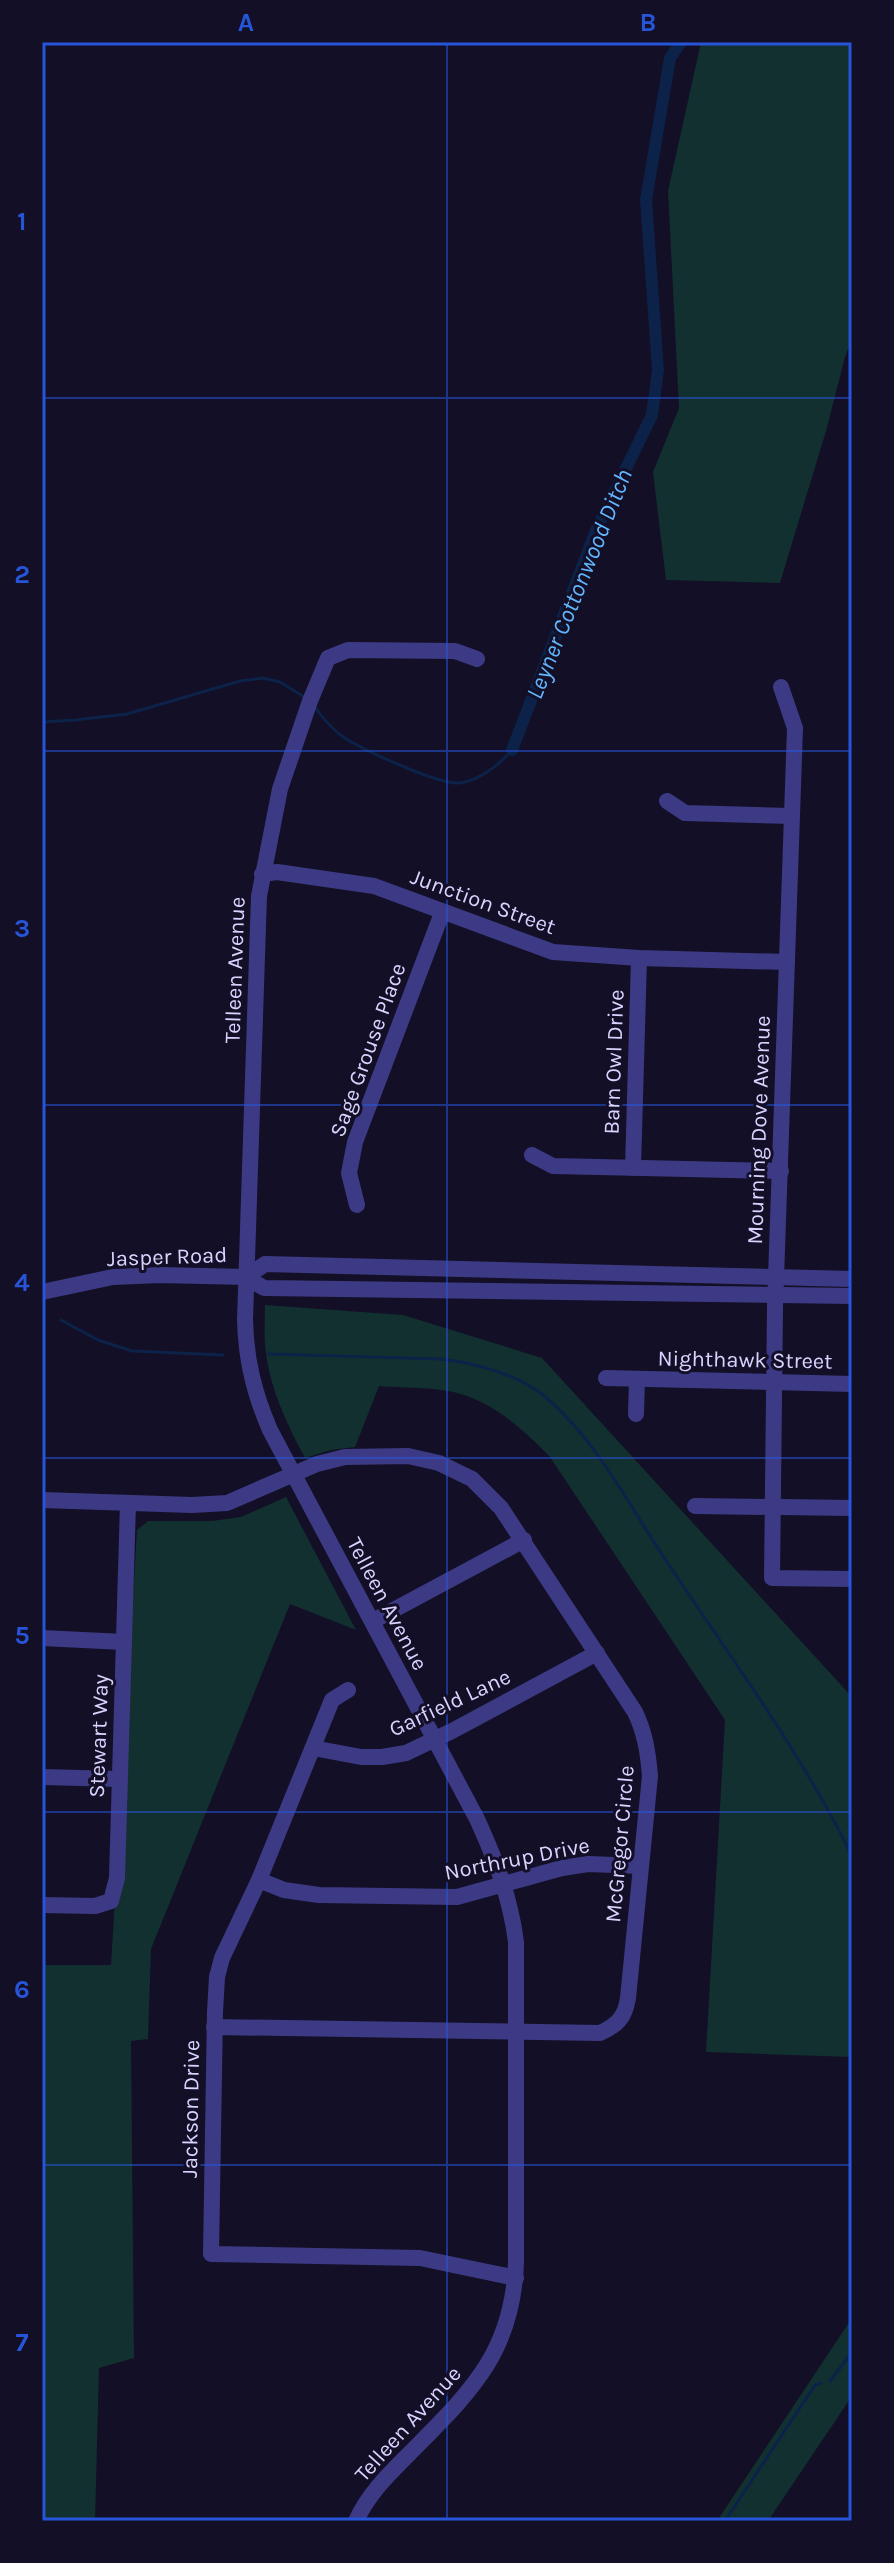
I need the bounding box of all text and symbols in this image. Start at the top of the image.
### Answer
text: A [238,7,254,38]
text: B [640,7,656,38]
text: 1 [17,206,27,237]
water label: Leyner Cottonwood Ditch [520,465,638,703]
text: 2 [14,559,30,590]
street label: Junction Street [407,864,559,940]
street label: Telleen Avenue [219,896,251,1044]
text: 3 [14,913,30,944]
street label: Sage Grouse Place [324,960,412,1140]
street label: Barn Owl Drive [598,989,630,1135]
street label: Mourning Dove Avenue [742,1015,776,1245]
street label: Jasper Road [106,1242,228,1272]
text: 4 [14,1267,30,1298]
street label: Nighthawk Street [657,1345,833,1375]
street label: Telleen Avenue [341,1533,433,1675]
text: 5 [14,1620,30,1651]
street label: Garfield Lane [385,1664,515,1742]
street label: Stewart Way [84,1674,114,1798]
street label: McGregor Circle [600,1764,640,1924]
street label: Northrup Drive [442,1832,592,1886]
text: 6 [14,1974,30,2005]
street label: Jackson Drive [177,2040,205,2178]
text: 7 [16,2327,29,2358]
street label: Telleen Avenue [349,2361,467,2487]

